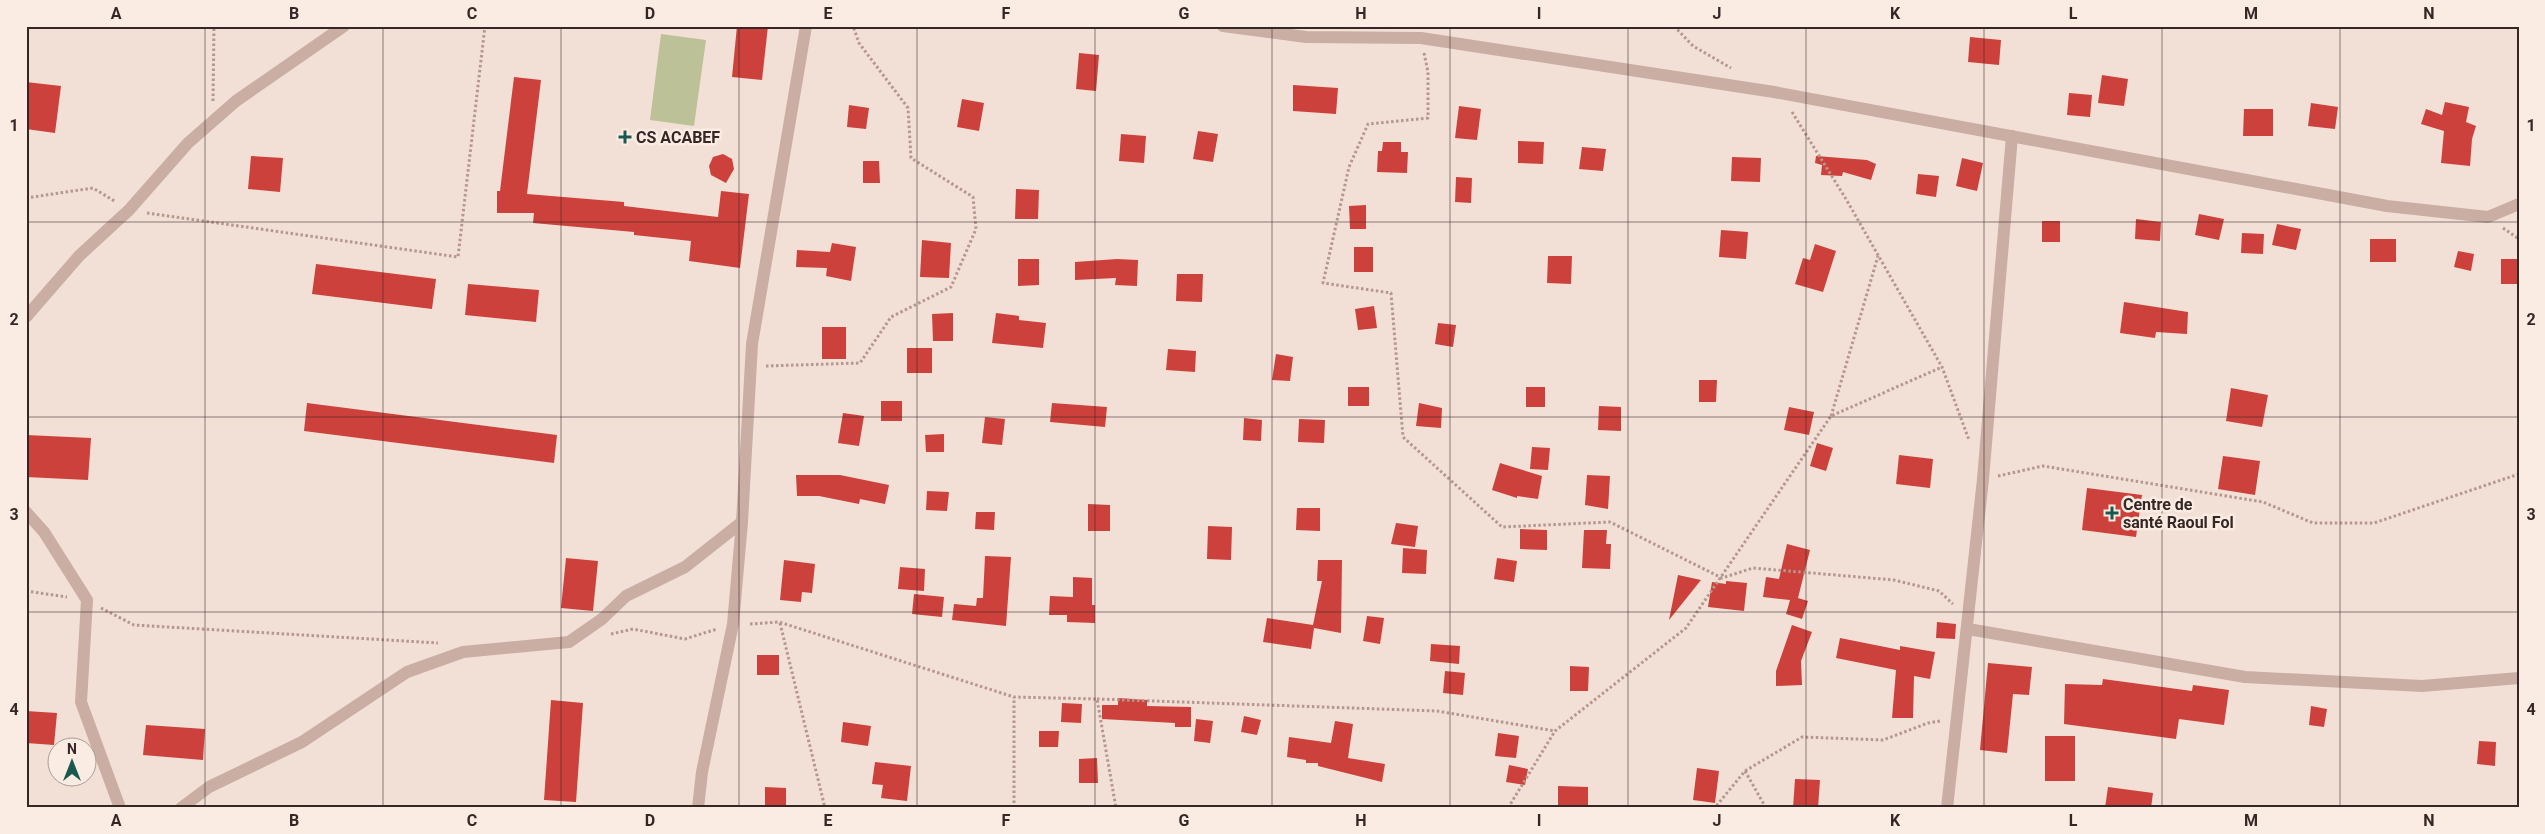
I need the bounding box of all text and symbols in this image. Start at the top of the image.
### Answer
text: A [111,4,122,23]
text: B [289,4,299,23]
text: C [467,4,477,23]
text: D [645,4,655,23]
text: E [824,4,833,23]
text: F [1002,4,1011,23]
text: G [1179,4,1190,23]
text: H [1355,4,1367,23]
text: I [1537,4,1541,23]
text: J [1713,4,1721,23]
text: K [1890,4,1901,23]
text: L [2069,4,2078,23]
text: M [2244,4,2258,23]
text: N [2423,4,2435,23]
text: 1 [9,116,19,135]
text: 1 [2526,116,2536,135]
place label: CS ACABEF [636,128,720,147]
marker: CS ACABEF [618,130,632,144]
text: 2 [9,310,19,329]
text: 2 [2526,310,2536,329]
place label: Centre de santé Raoul Fol [2123,495,2234,532]
text: 3 [9,505,19,524]
text: 3 [2526,505,2536,524]
marker: Centre de santé Raoul Fol [2105,506,2119,520]
text: 4 [9,700,19,719]
text: 4 [2526,700,2536,719]
north arrow [48,736,98,786]
text: N [67,741,77,757]
text: A [111,811,122,830]
text: B [289,811,299,830]
text: C [467,811,477,830]
text: D [645,811,655,830]
text: E [824,811,833,830]
text: F [1002,811,1011,830]
text: G [1179,811,1190,830]
text: H [1355,811,1367,830]
text: I [1537,811,1541,830]
text: J [1713,811,1721,830]
text: K [1890,811,1901,830]
text: L [2069,811,2078,830]
text: M [2244,811,2258,830]
text: N [2423,811,2435,830]

